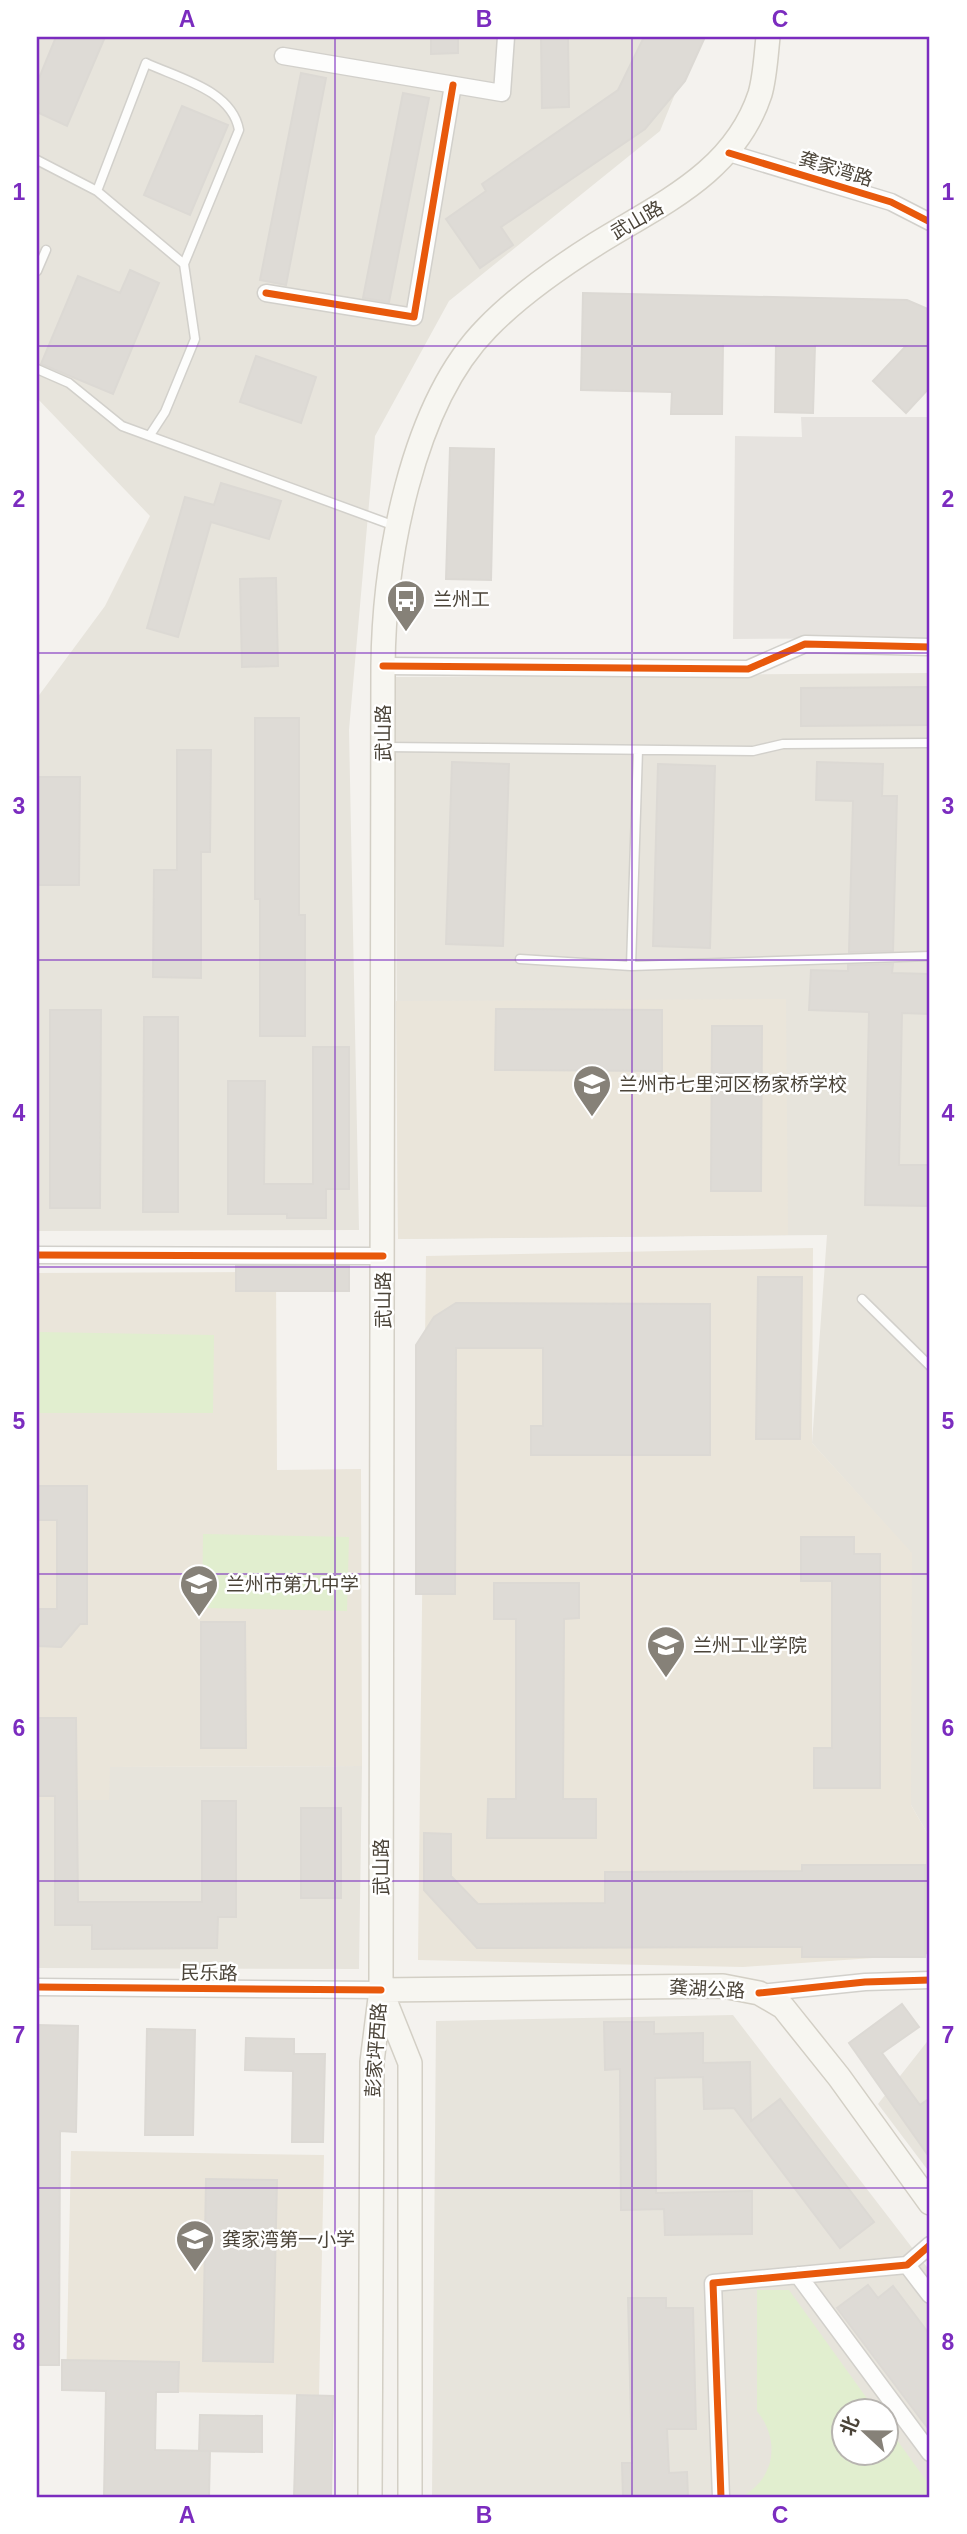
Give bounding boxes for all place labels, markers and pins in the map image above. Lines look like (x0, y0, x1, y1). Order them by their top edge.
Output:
bus stop icon: 兰州工 (385, 578, 427, 633)
place label: 兰州工 (433, 589, 490, 610)
school or university icon: 兰州市七里河区杨家桥学校 (571, 1063, 613, 1118)
place label: 兰州市七里河区杨家桥学校 (619, 1074, 847, 1095)
school or university icon: 兰州市第九中学 (178, 1563, 220, 1618)
place label: 兰州市第九中学 (226, 1574, 359, 1595)
school or university icon: 兰州工业学院 (645, 1624, 687, 1679)
place label: 兰州工业学院 (693, 1635, 807, 1656)
school or university icon: 龚家湾第一小学 (174, 2218, 216, 2273)
place label: 龚家湾第一小学 (222, 2229, 355, 2250)

